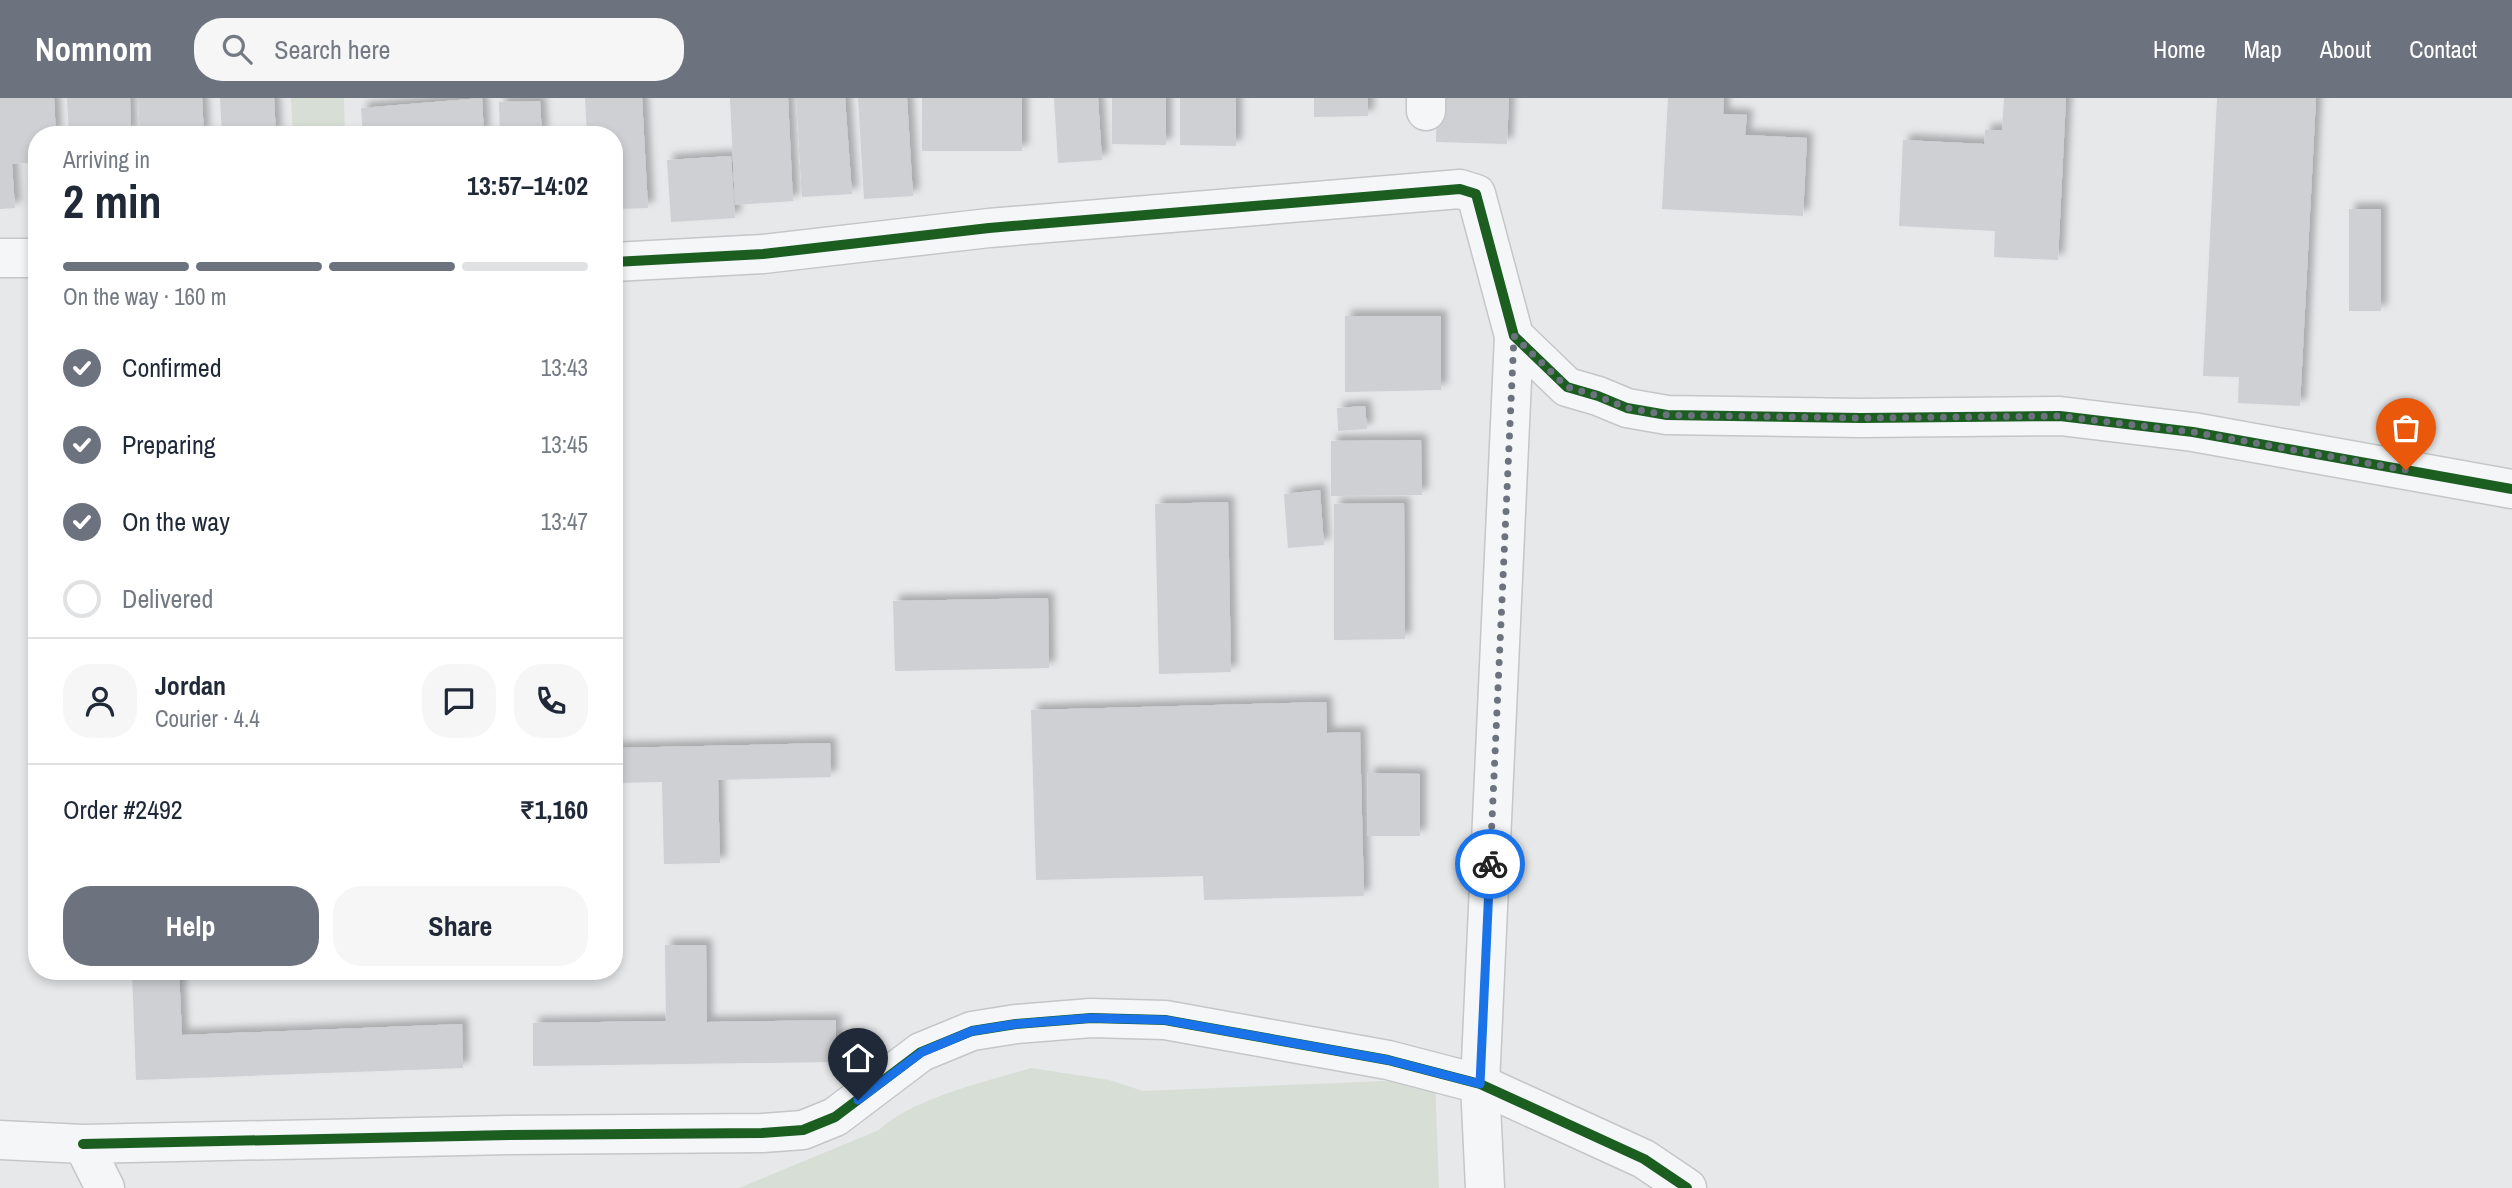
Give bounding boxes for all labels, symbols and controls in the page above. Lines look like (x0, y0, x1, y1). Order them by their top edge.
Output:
search box (194, 18, 684, 81)
text: Nomnom (35, 27, 152, 71)
icon: search (218, 30, 256, 68)
text: Search here (274, 32, 390, 67)
text: Home (2153, 33, 2205, 65)
text: Map (2243, 33, 2282, 65)
text: About (2320, 33, 2371, 65)
text: Contact (2409, 33, 2477, 65)
text: Arriving in (63, 144, 150, 175)
text: 13:57–14:02 (467, 168, 588, 203)
text: 2 min (63, 170, 162, 232)
text: On the way · 160 m (63, 281, 227, 312)
icon: check (63, 349, 101, 387)
text: Confirmed (122, 350, 222, 385)
text: 13:43 (541, 352, 588, 383)
pin (2376, 398, 2436, 470)
icon: bag (2387, 409, 2425, 447)
icon: check (63, 426, 101, 464)
text: Preparing (122, 427, 216, 462)
text: 13:45 (541, 429, 588, 460)
icon: check (63, 503, 101, 541)
text: On the way (122, 504, 230, 539)
text: 13:47 (541, 506, 588, 537)
text: Delivered (122, 581, 213, 616)
button: person (63, 664, 137, 738)
button: chat (422, 664, 496, 738)
button: phone (514, 664, 588, 738)
text: Jordan (155, 668, 226, 703)
text: Courier · 4.4 (155, 703, 260, 734)
text: Order #2492 (63, 792, 183, 827)
text: ₹1,160 (520, 792, 588, 827)
courier (1455, 829, 1525, 899)
icon: bike (1471, 845, 1509, 883)
button: Help (63, 886, 319, 966)
button: Share (333, 886, 588, 966)
pin (828, 1028, 888, 1100)
icon: home (839, 1039, 877, 1077)

